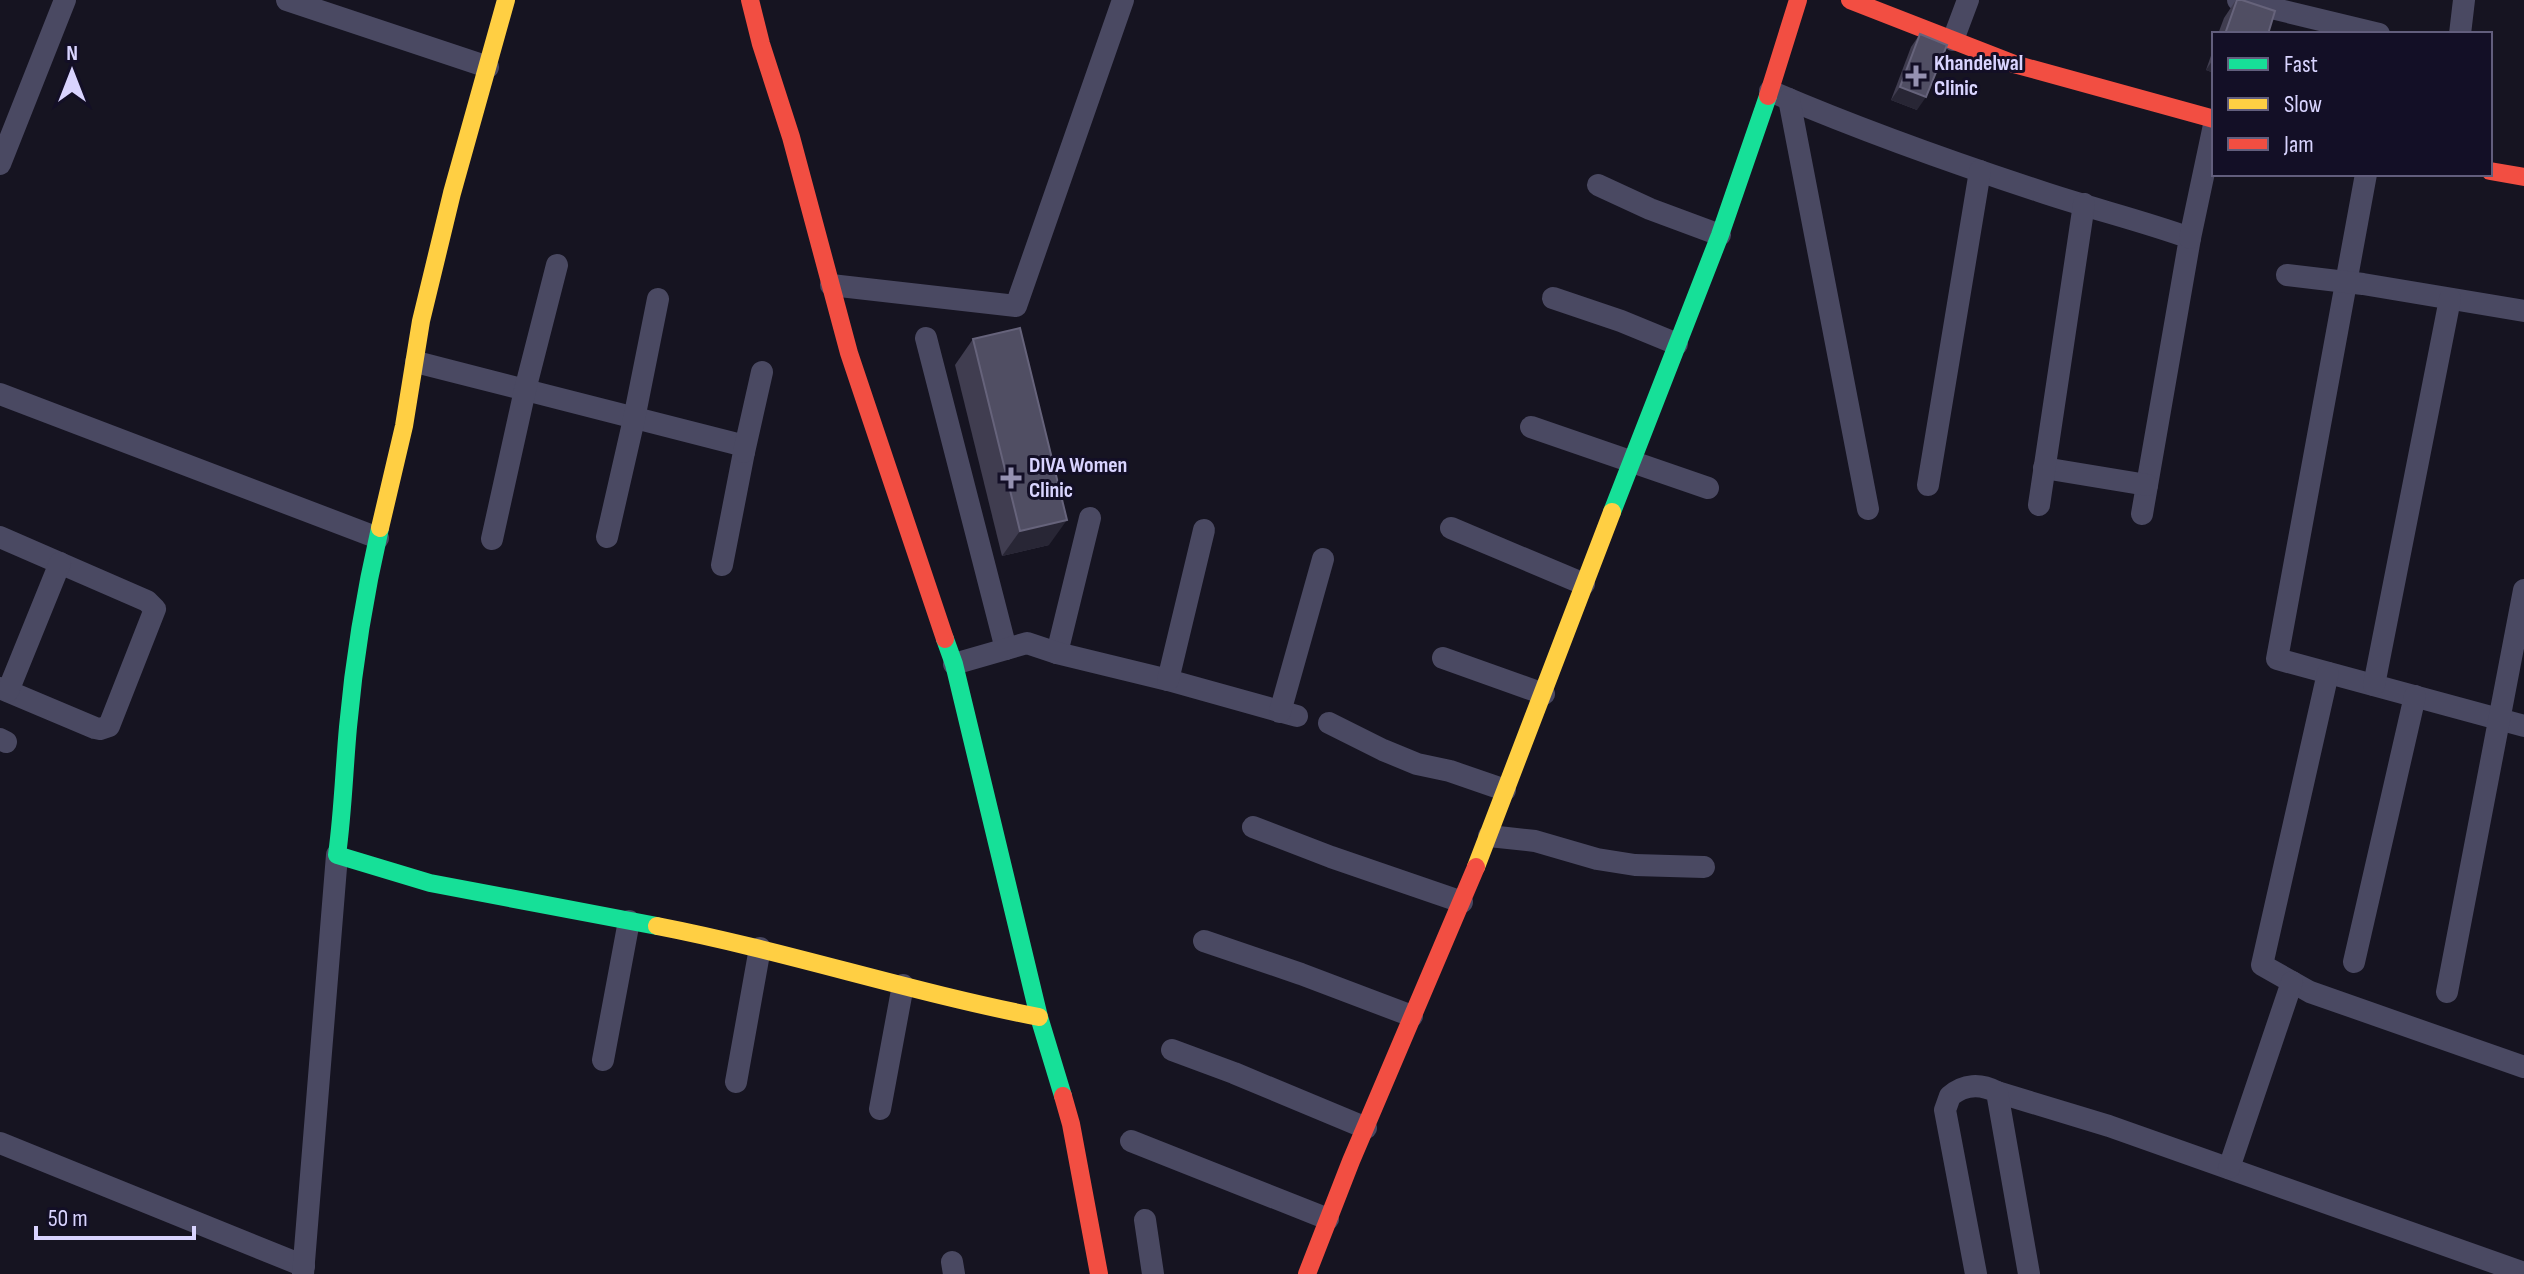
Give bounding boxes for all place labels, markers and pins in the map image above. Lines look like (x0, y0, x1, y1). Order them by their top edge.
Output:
place label: Khandelwal Clinic (1934, 50, 2023, 102)
marker: Khandelwal Clinic (1905, 65, 1927, 87)
place label: DIVA Women Clinic (1029, 452, 1127, 504)
marker: DIVA Women Clinic (1000, 467, 1022, 489)

